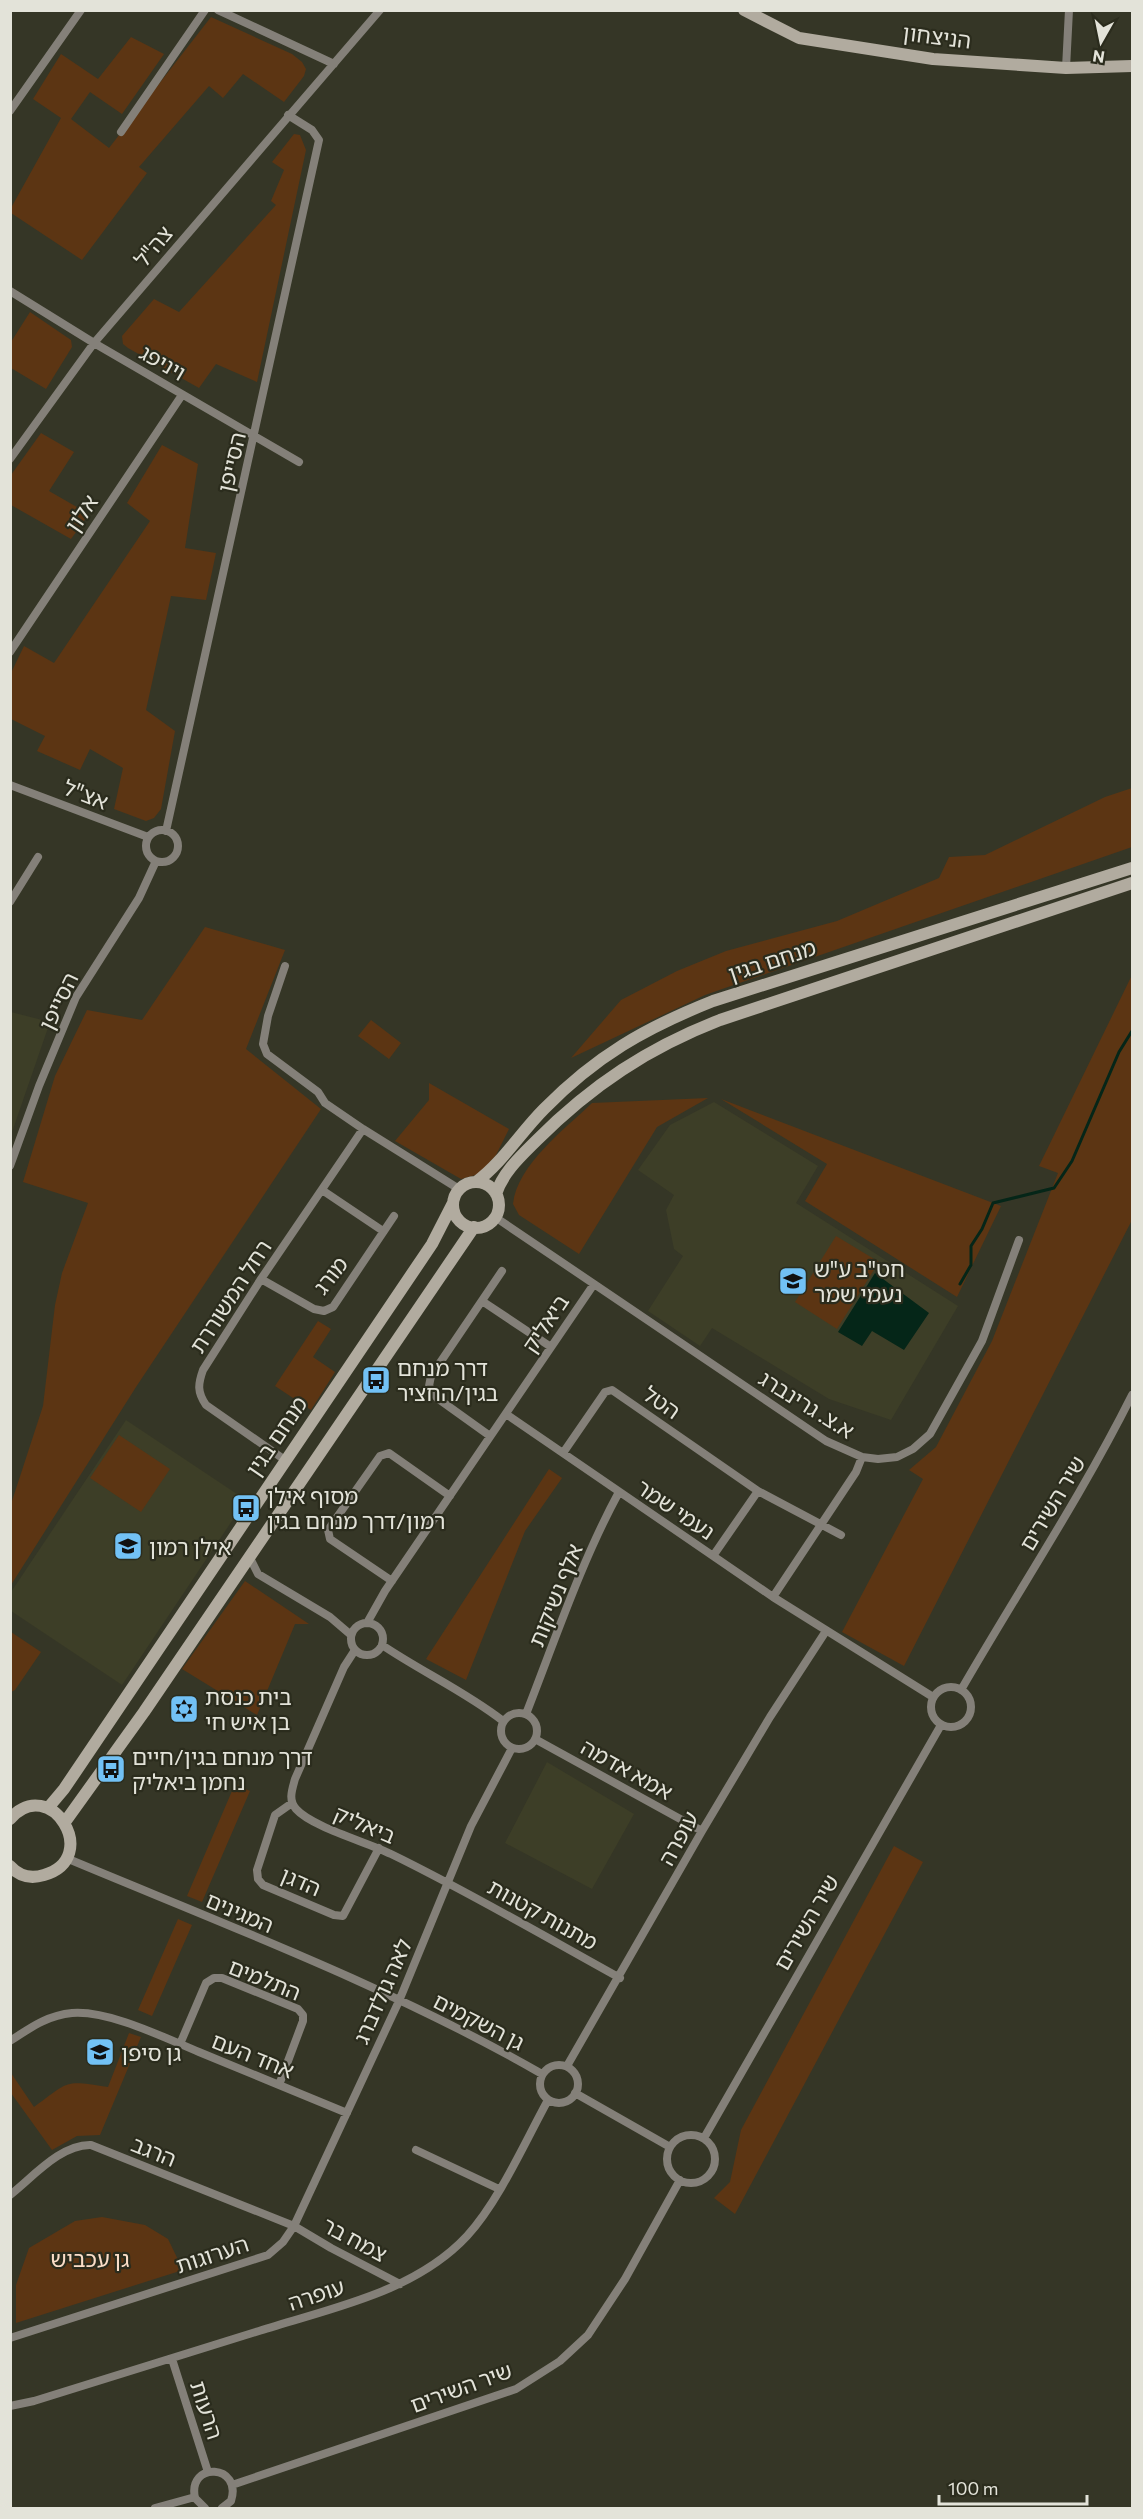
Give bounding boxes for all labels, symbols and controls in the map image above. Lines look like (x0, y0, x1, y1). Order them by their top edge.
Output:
north arrow (1071, 12, 1131, 72)
street label: הניצחון (901, 18, 973, 54)
text: N (1091, 47, 1106, 68)
street label: צה"ל (128, 220, 178, 272)
street label: ויניפג (135, 338, 191, 386)
street label: הסייפן (211, 429, 251, 495)
street label: אלון (59, 489, 103, 537)
street label: אצ"ל (60, 773, 112, 815)
street label: מנחם בגין (725, 933, 819, 987)
street label: הסייפן (33, 968, 83, 1034)
street label: רחל המשוררת (183, 1234, 277, 1358)
street label: מורג (307, 1251, 353, 1299)
place label: חט"ב ע"ש נעמי שמר (814, 1255, 905, 1307)
school or university icon: חט"ב ע"ש נעמי שמר (777, 1265, 809, 1297)
street label: ביאליק (516, 1289, 574, 1357)
place label: דרך מנחם בגין/החציר (397, 1354, 498, 1406)
bus stop icon: דרך מנחם בגין/החציר (360, 1364, 392, 1396)
street label: א.צ. גרינברג (754, 1364, 860, 1444)
street label: הטל (638, 1380, 686, 1424)
street label: מנחם בגין (240, 1391, 312, 1481)
street label: שיר השירים (1013, 1451, 1091, 1555)
street label: נעמי שמר (632, 1473, 720, 1545)
place label: מסוף אילן רמון/דרך מנחם בגין (267, 1482, 446, 1534)
bus stop icon: מסוף אילן רמון/דרך מנחם בגין (230, 1492, 262, 1524)
school or university icon: אילן רמון (112, 1530, 144, 1562)
place label: אילן רמון (149, 1533, 232, 1560)
street label: אלף נשיקות (522, 1539, 588, 1650)
place label: בית כנסת בן איש חי (205, 1683, 292, 1735)
synagogue icon: בית כנסת בן איש חי (168, 1693, 200, 1725)
street label: אמא אדמה (577, 1733, 678, 1805)
place label: דרך מנחם בגין/חיים נחמן ביאליק (132, 1743, 313, 1795)
bus stop icon: דרך מנחם בגין/חיים נחמן ביאליק (95, 1753, 127, 1785)
street label: ביאליק (330, 1799, 400, 1849)
street label: עופרה (652, 1806, 704, 1870)
street label: הדגן (277, 1861, 325, 1901)
street label: שיר השירים (768, 1869, 844, 1975)
street label: מתנות קטנות (483, 1873, 603, 1955)
street label: המגינים (202, 1886, 278, 1938)
street label: לאה גולדברג (347, 1934, 417, 2048)
street label: התלמים (225, 1952, 305, 2006)
street label: גן השקמים (429, 1987, 529, 2055)
street label: אחד העם (208, 2026, 298, 2084)
school or university icon: גן סיפן (84, 2036, 116, 2068)
place label: גן סיפן (121, 2039, 181, 2066)
street label: הרגב (128, 2130, 180, 2172)
street label: צמח בר (318, 2211, 392, 2267)
street label: הערוגות (172, 2230, 252, 2278)
park label: גן עכביש (50, 2245, 130, 2272)
street label: עופרה (284, 2272, 348, 2316)
street label: שיר השירים (407, 2356, 515, 2418)
street label: הרעות (185, 2377, 229, 2443)
scale bar (939, 2468, 1088, 2506)
text: 100 m (948, 2477, 998, 2499)

